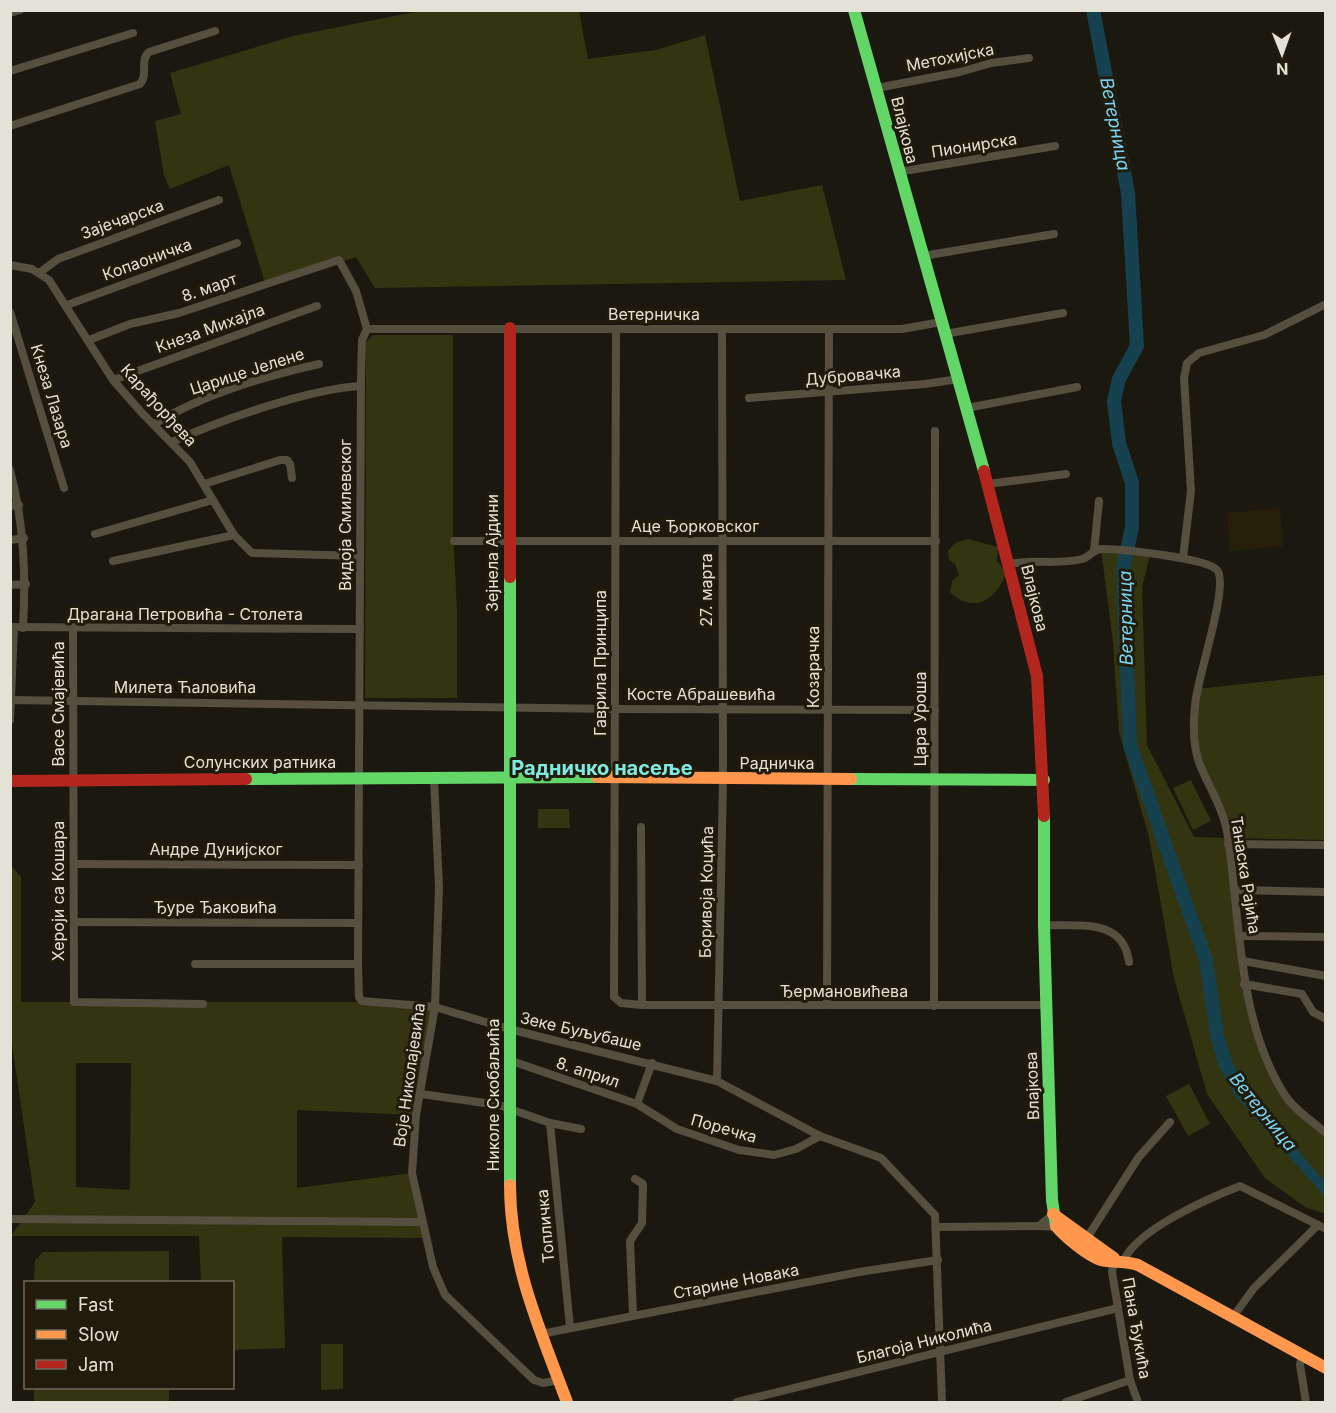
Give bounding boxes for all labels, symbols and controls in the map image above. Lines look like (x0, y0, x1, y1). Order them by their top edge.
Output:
north arrow (1252, 24, 1312, 84)
street label: Метохијска (904, 39, 996, 75)
text: N (1276, 59, 1289, 79)
water label: Ветерница (1096, 75, 1135, 172)
street label: Влајкова (887, 94, 923, 166)
street label: Пионирска (930, 128, 1018, 162)
street label: Зајечарска (78, 195, 166, 243)
street label: Копаоничка (100, 234, 194, 284)
street label: 8. март (179, 268, 240, 306)
street label: Кнеза Михајла (153, 299, 267, 357)
street label: Ветерничка (608, 304, 700, 324)
street label: Кнеза Лазара (27, 342, 77, 450)
street label: Царице Јелене (187, 343, 307, 399)
street label: Карађорђева (117, 360, 201, 450)
street label: Дубровачка (804, 361, 902, 389)
street label: Видоја Смилевског (335, 439, 355, 591)
street label: Зејнела Ајдини (482, 494, 502, 612)
street label: Аце Ђорковског (631, 516, 759, 536)
street label: 27. марта (696, 553, 716, 627)
street label: Влајкова (1017, 562, 1053, 634)
water label: Ветерница (1114, 570, 1137, 666)
street label: Гаврила Принципа (590, 590, 610, 736)
street label: Драгана Петровића - Столета (67, 604, 303, 624)
street label: Козарачка (803, 626, 823, 708)
street label: Васе Смајевића (48, 641, 68, 767)
street label: Цара Уроша (910, 672, 930, 766)
street label: Милета Ћаловића (114, 677, 256, 697)
street label: Косте Абрашевића (627, 684, 775, 704)
street label: Солунских ратника (184, 752, 336, 772)
street label: Радничка (739, 753, 815, 773)
district label: Радничко насеље (511, 756, 693, 780)
street label: Танаска Рајића (1227, 815, 1265, 935)
street label: Хероји са Кошара (48, 821, 68, 961)
street label: Боривоја Коцића (695, 826, 717, 958)
street label: Андре Дунијског (149, 839, 283, 859)
street label: Ђуре Ђаковића (153, 897, 277, 917)
street label: Ђермановићева (780, 981, 908, 1001)
street label: Воје Николајевића (389, 1002, 429, 1148)
street label: Зеке Буљубаше (518, 1007, 644, 1055)
street label: Николе Скобаљића (483, 1018, 503, 1172)
street label: Влајкова (1021, 1051, 1043, 1121)
street label: 8. април (554, 1052, 622, 1092)
water label: Ветерница (1225, 1068, 1301, 1155)
street label: Поречка (689, 1109, 759, 1147)
street label: Топличка (532, 1188, 558, 1264)
street label: Старине Новака (671, 1259, 801, 1303)
street label: Пана Ђукића (1118, 1276, 1156, 1380)
legend (24, 1281, 234, 1389)
text: Fast (78, 1294, 114, 1315)
street label: Благоја Николића (854, 1315, 994, 1367)
text: Slow (78, 1324, 119, 1345)
text: Jam (78, 1354, 114, 1375)

